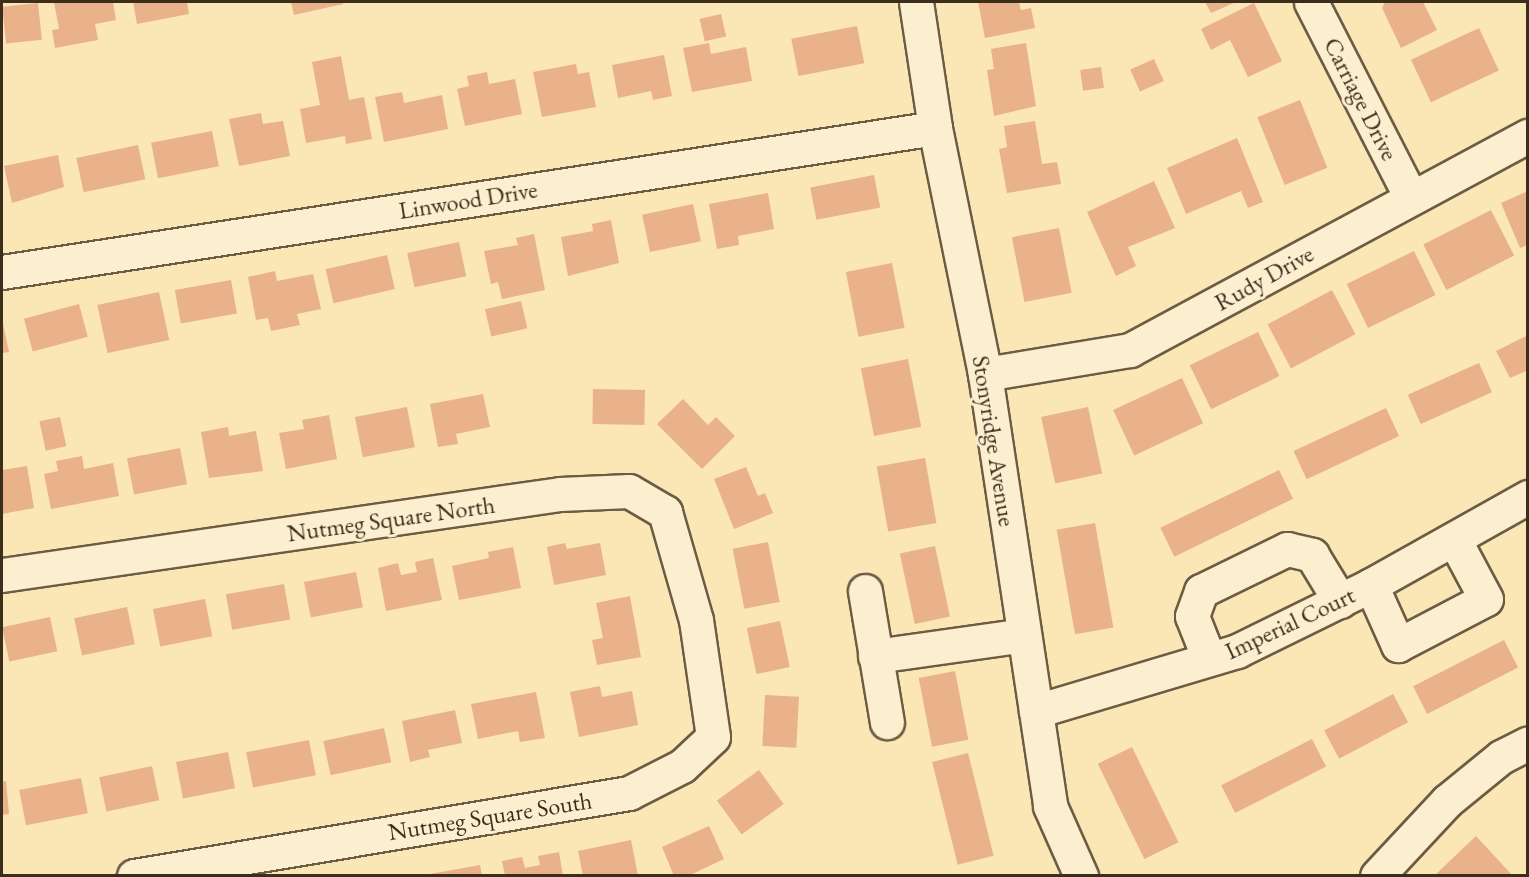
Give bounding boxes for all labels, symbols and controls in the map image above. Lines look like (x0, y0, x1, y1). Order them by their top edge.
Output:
street label: Carriage Drive (1318, 33, 1404, 165)
street label: Linwood Drive (397, 175, 539, 225)
street label: Rudy Drive (1210, 239, 1318, 317)
street label: Stonyridge Avenue (966, 354, 1022, 528)
street label: Nutmeg Square North (285, 490, 497, 548)
street label: Imperial Court (1221, 580, 1359, 666)
street label: Nutmeg Square South (386, 786, 594, 846)

